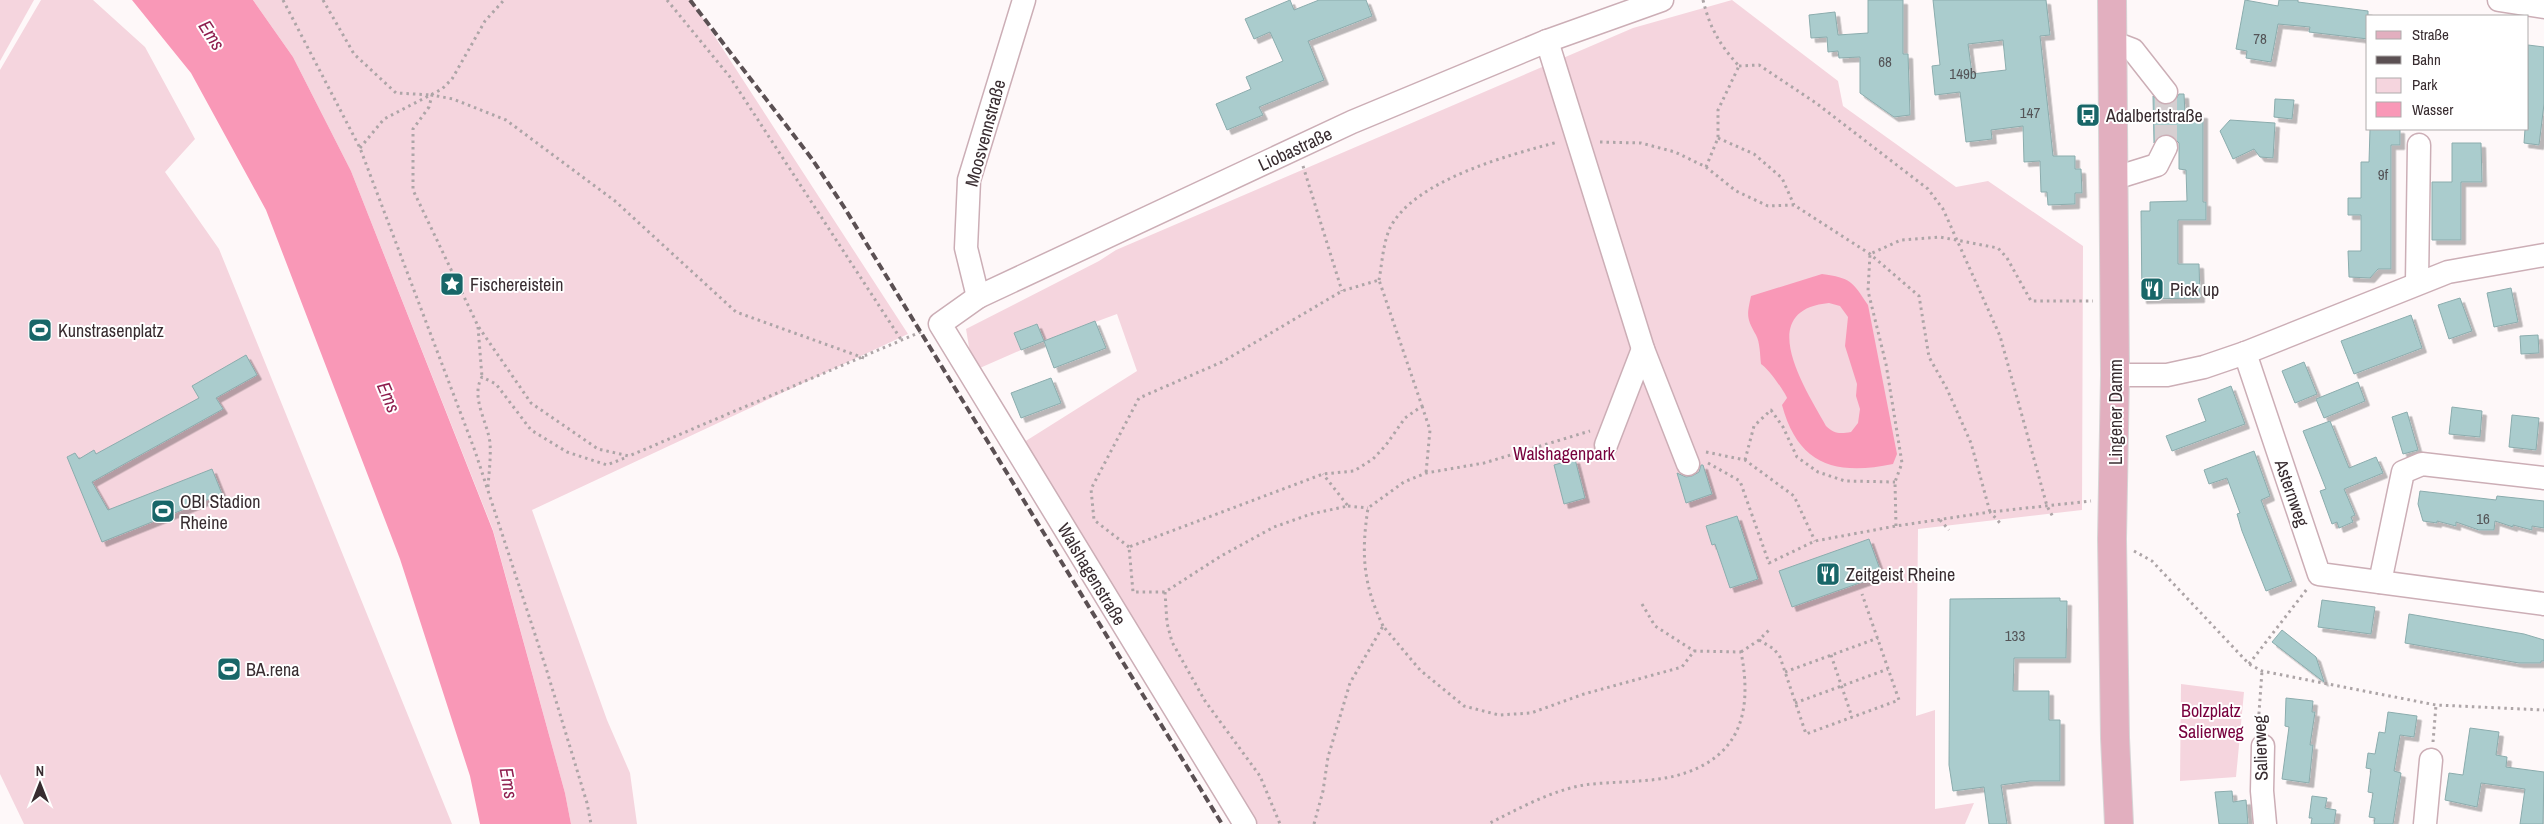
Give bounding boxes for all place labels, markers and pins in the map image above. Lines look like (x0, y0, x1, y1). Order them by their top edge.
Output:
bus stop icon: Adalbertstraße (2075, 102, 2101, 128)
place label: Adalbertstraße (2105, 103, 2203, 128)
place icon: Fischereistein (439, 271, 465, 297)
place label: Fischereistein (470, 272, 564, 297)
restaurant icon: Pick up (2139, 276, 2165, 302)
place label: Pick up (2170, 277, 2219, 302)
sports icon: Kunstrasenplatz (27, 317, 53, 343)
place label: Kunstrasenplatz (58, 318, 164, 343)
place label: OBI Stadion Rheine (180, 489, 260, 535)
sports icon: OBI Stadion Rheine (150, 498, 176, 524)
restaurant icon: Zeitgeist Rheine (1815, 561, 1841, 587)
place label: Zeitgeist Rheine (1846, 562, 1955, 587)
sports icon: BA.rena (216, 656, 242, 682)
place label: BA.rena (246, 657, 299, 682)

